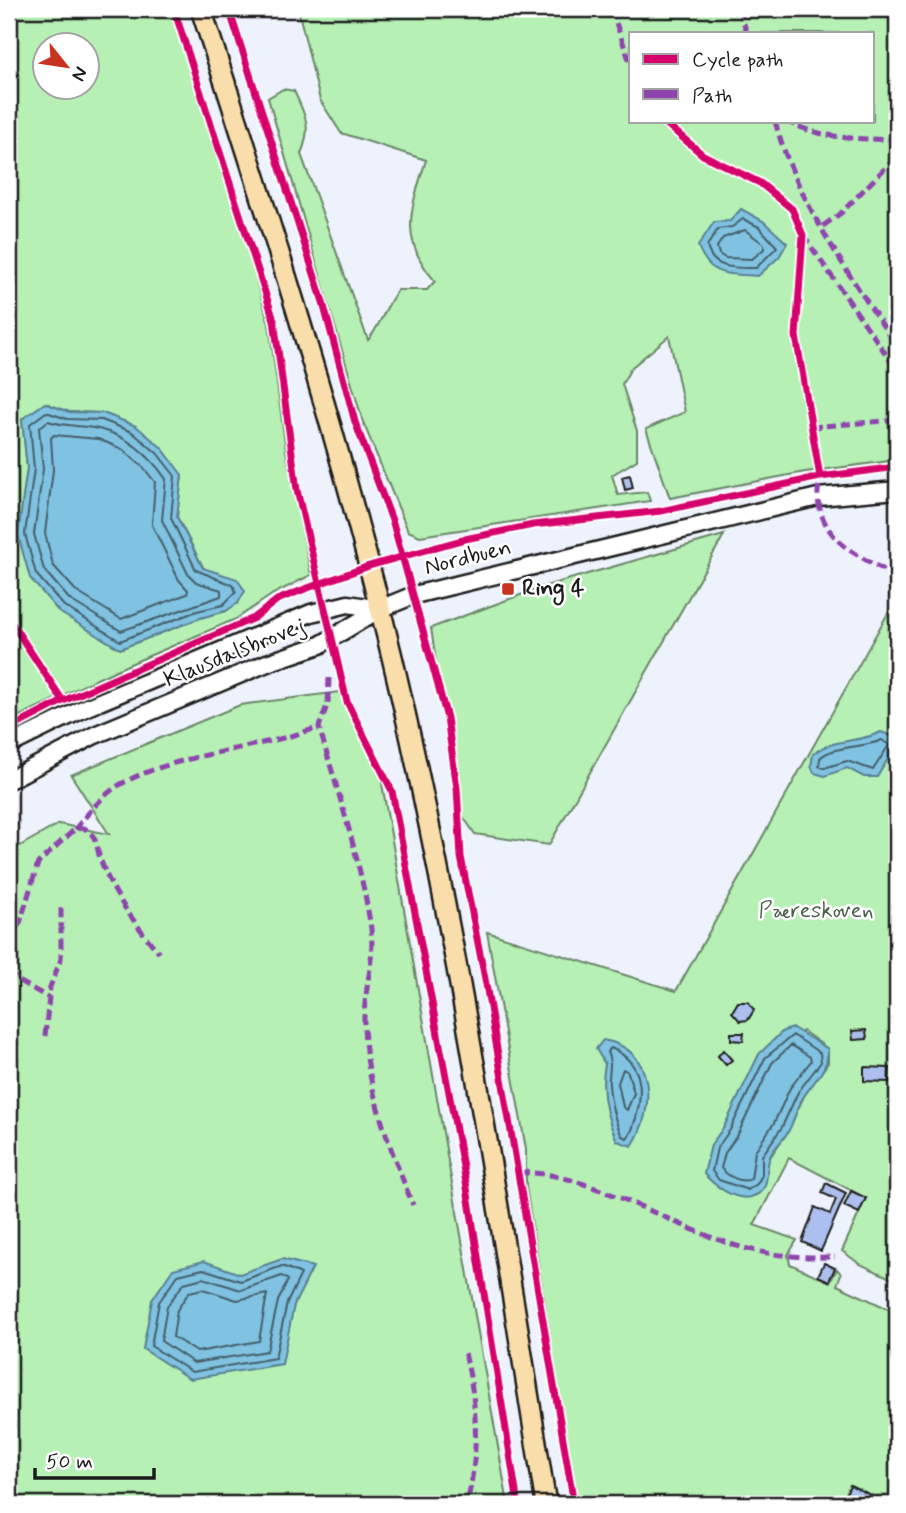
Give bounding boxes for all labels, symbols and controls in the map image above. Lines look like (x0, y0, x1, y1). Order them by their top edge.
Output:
north arrow (32, 32, 102, 102)
legend (629, 32, 874, 122)
text: Cycle path (692, 46, 783, 74)
text: N (65, 62, 93, 85)
text: Path (692, 82, 732, 110)
street label: Nordbuen (421, 533, 515, 583)
place label: Ring 4 (522, 574, 585, 606)
marker: Ring 4 (500, 581, 516, 597)
street label: Klausdalsbrovej (160, 611, 310, 695)
park label: Pæreskoven (759, 896, 874, 926)
scale bar (35, 1436, 154, 1480)
text: 50 m (46, 1448, 93, 1476)

